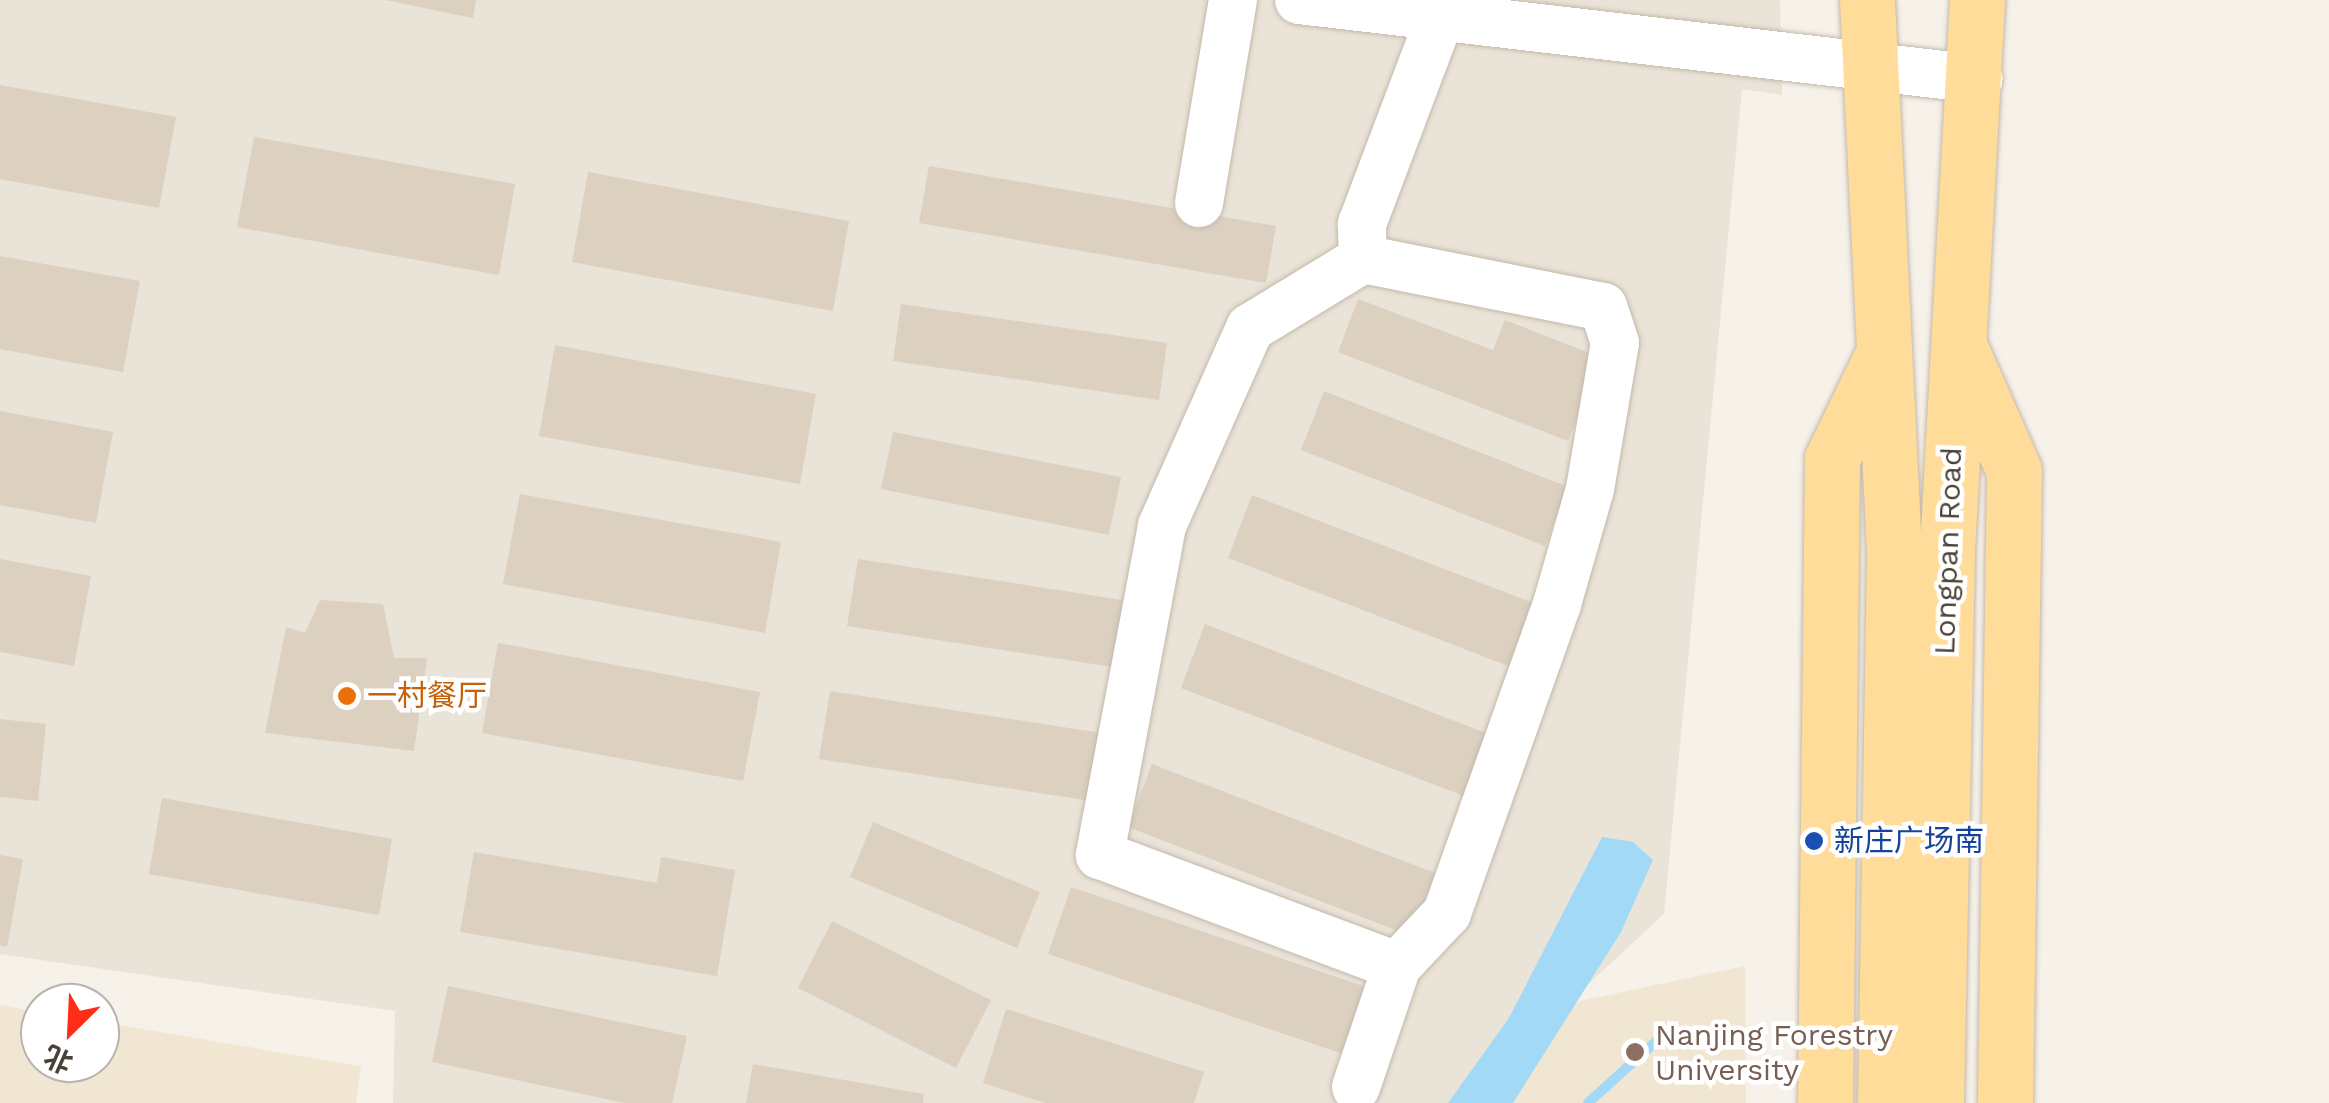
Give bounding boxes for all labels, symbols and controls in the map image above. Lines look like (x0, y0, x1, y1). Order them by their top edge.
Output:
street label: Longpan Road (1926, 447, 1970, 655)
place label: 一村餐厅 (367, 678, 487, 714)
marker: 一村餐厅 (336, 685, 358, 707)
place label: 新庄广场南 (1834, 823, 1984, 859)
marker: 新庄广场南 (1803, 830, 1825, 852)
north arrow (20, 983, 120, 1083)
place label: Nanjing Forestry University (1655, 1017, 1893, 1088)
text: 北 (39, 1038, 78, 1080)
marker: Nanjing Forestry University (1624, 1041, 1646, 1063)

